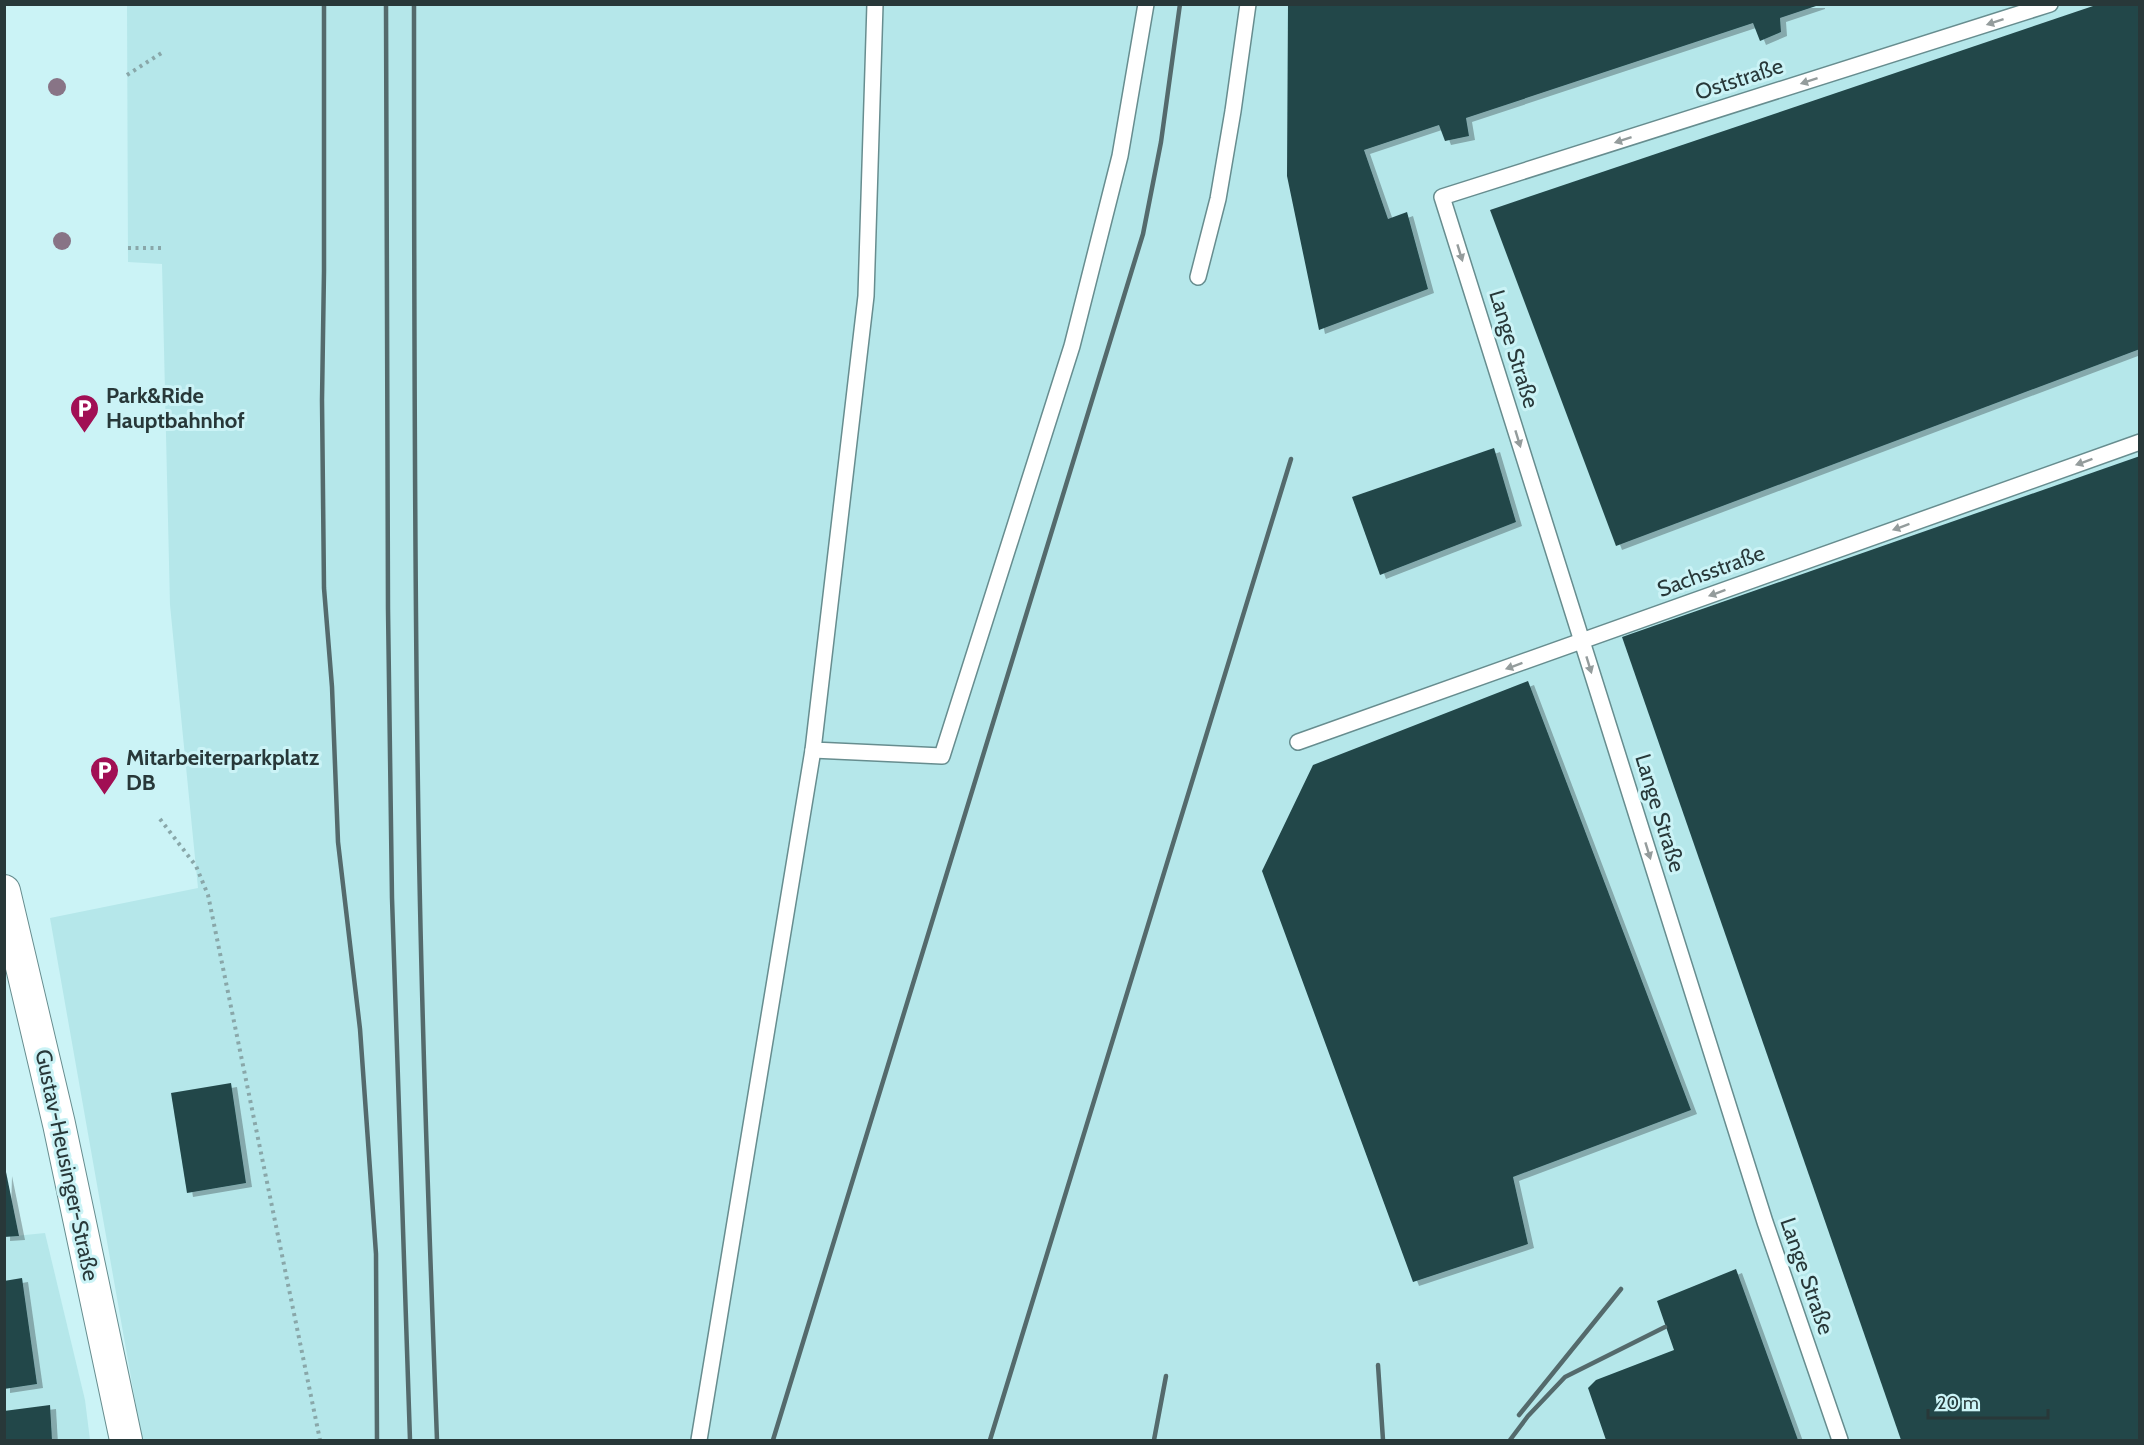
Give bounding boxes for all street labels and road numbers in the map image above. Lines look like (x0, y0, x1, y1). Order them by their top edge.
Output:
street label: Oststraße (1692, 52, 1786, 106)
street label: Lange Straße (1483, 287, 1545, 411)
street label: Sachsstraße (1654, 539, 1768, 603)
street label: Lange Straße (1629, 751, 1691, 875)
street label: Gustav-Heusinger-Straße (29, 1047, 105, 1283)
street label: Lange Straße (1774, 1214, 1840, 1338)

